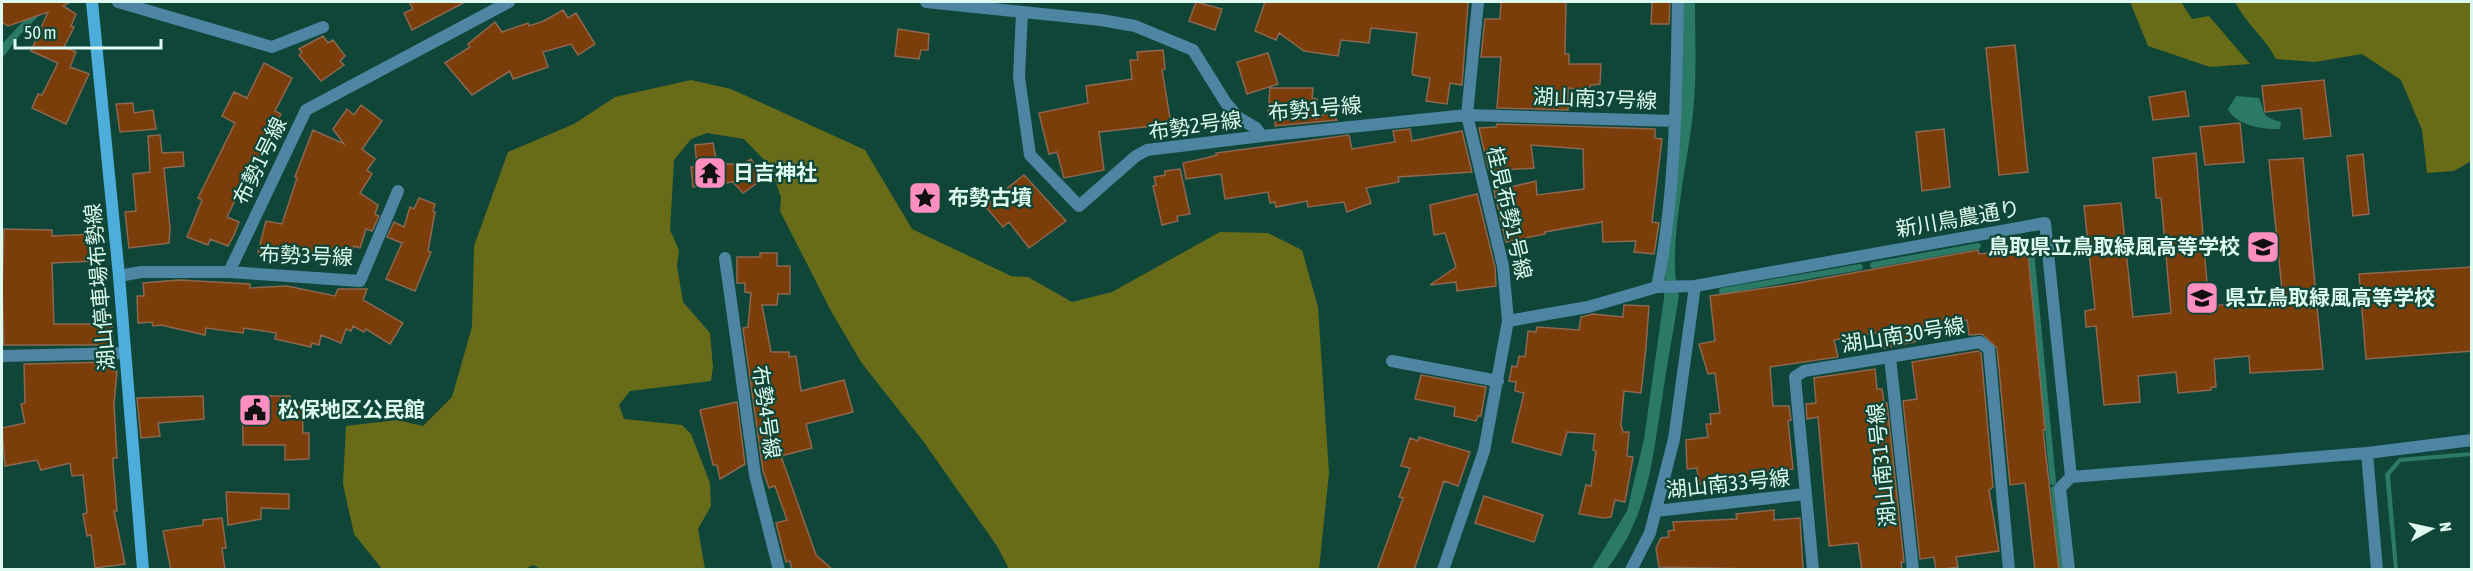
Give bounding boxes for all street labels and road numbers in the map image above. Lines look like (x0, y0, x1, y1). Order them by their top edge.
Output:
street label: 湖山南37号線 (1532, 84, 1658, 112)
street label: 布勢1号線 (1267, 92, 1363, 124)
street label: 布勢2号線 (1147, 107, 1243, 143)
street label: 布勢1号線 (228, 113, 290, 208)
street label: 桂見布勢1号線 (1483, 144, 1537, 282)
street label: 新川鳥農通り (1894, 195, 2022, 241)
street label: 湖山停車場布勢線 (80, 202, 118, 372)
street label: 布勢3号線 (259, 241, 353, 269)
street label: 湖山南30号線 (1839, 312, 1966, 356)
street label: 布勢4号線 (749, 364, 785, 460)
street label: 湖山南31号線 (1863, 402, 1899, 528)
street label: 湖山南33号線 (1665, 465, 1791, 501)

